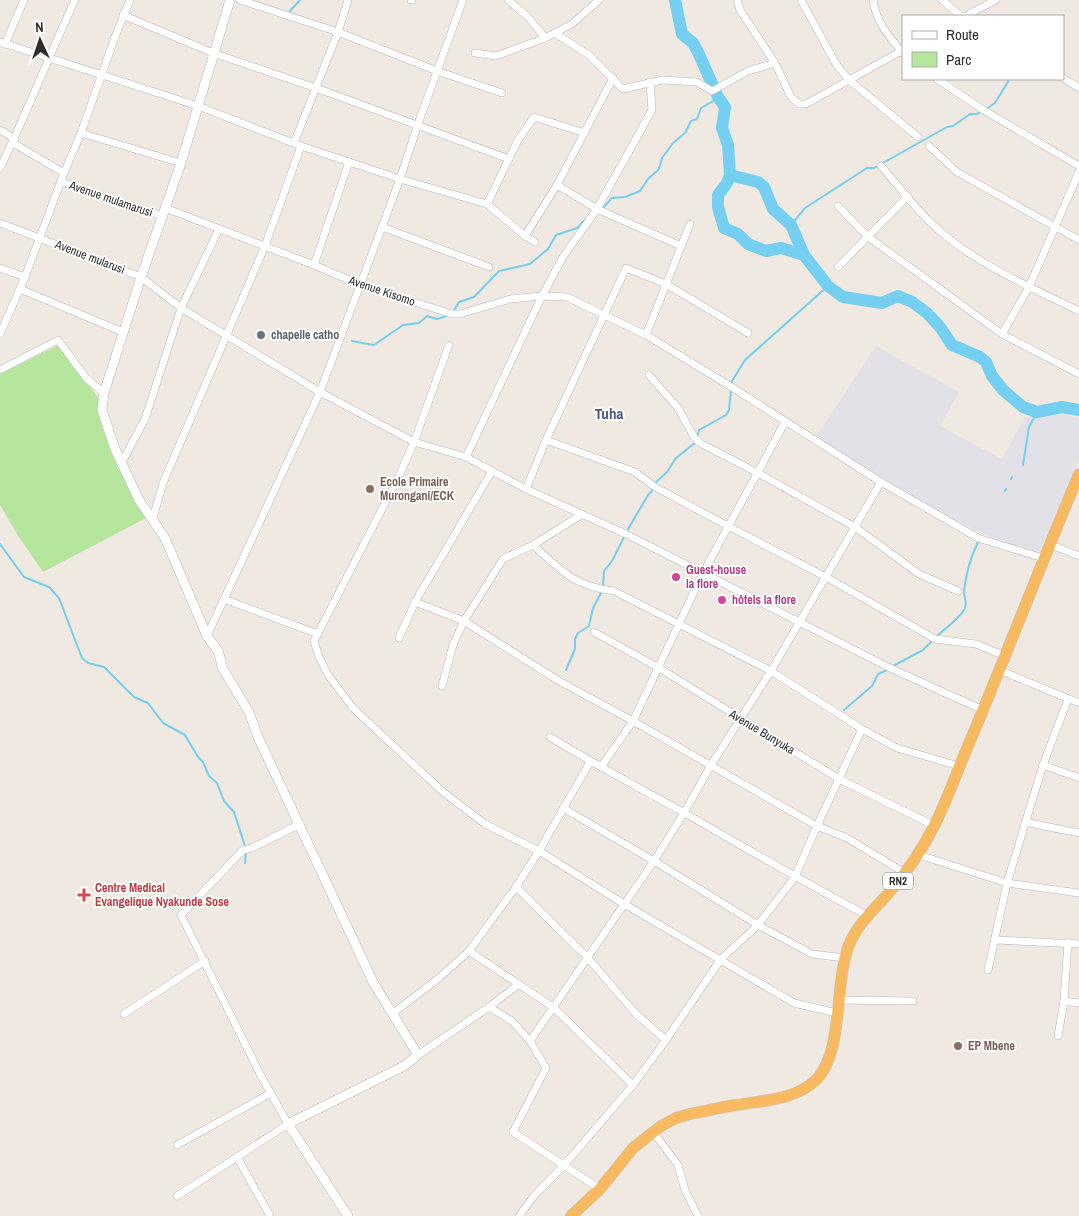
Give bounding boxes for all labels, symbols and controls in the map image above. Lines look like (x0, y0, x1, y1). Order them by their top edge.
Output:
north arrow (15, 15, 65, 65)
legend (902, 15, 1064, 80)
text: N (35, 18, 44, 36)
text: Route (946, 24, 979, 45)
text: Parc (946, 49, 971, 70)
street label: Avenue mulamarusi (66, 177, 155, 221)
street label: Avenue mularusi (52, 236, 127, 278)
street label: Avenue Kisomo (346, 272, 417, 310)
place label: chapelle catho (271, 327, 339, 343)
marker: chapelle catho (255, 329, 267, 341)
district label: Tuha (595, 403, 623, 424)
place label: Ecole Primaire Murongani/ECK (380, 474, 455, 504)
marker: Ecole Primaire Murongani/ECK (364, 483, 376, 495)
place label: Guest-house la flore (686, 562, 747, 592)
marker: Guest-house la flore (670, 571, 682, 583)
place label: hôtels la flore (732, 592, 797, 608)
marker: hôtels la flore (716, 594, 728, 606)
street label: Avenue Bunyuka (725, 706, 798, 758)
road number: RN2 (883, 872, 913, 889)
place label: Centre Medical Evangelique Nyakunde Sose (95, 880, 230, 910)
marker: Centre Medical Evangelique Nyakunde Sose (77, 888, 91, 902)
place label: EP Mbene (968, 1038, 1015, 1054)
marker: EP Mbene (952, 1040, 964, 1052)

